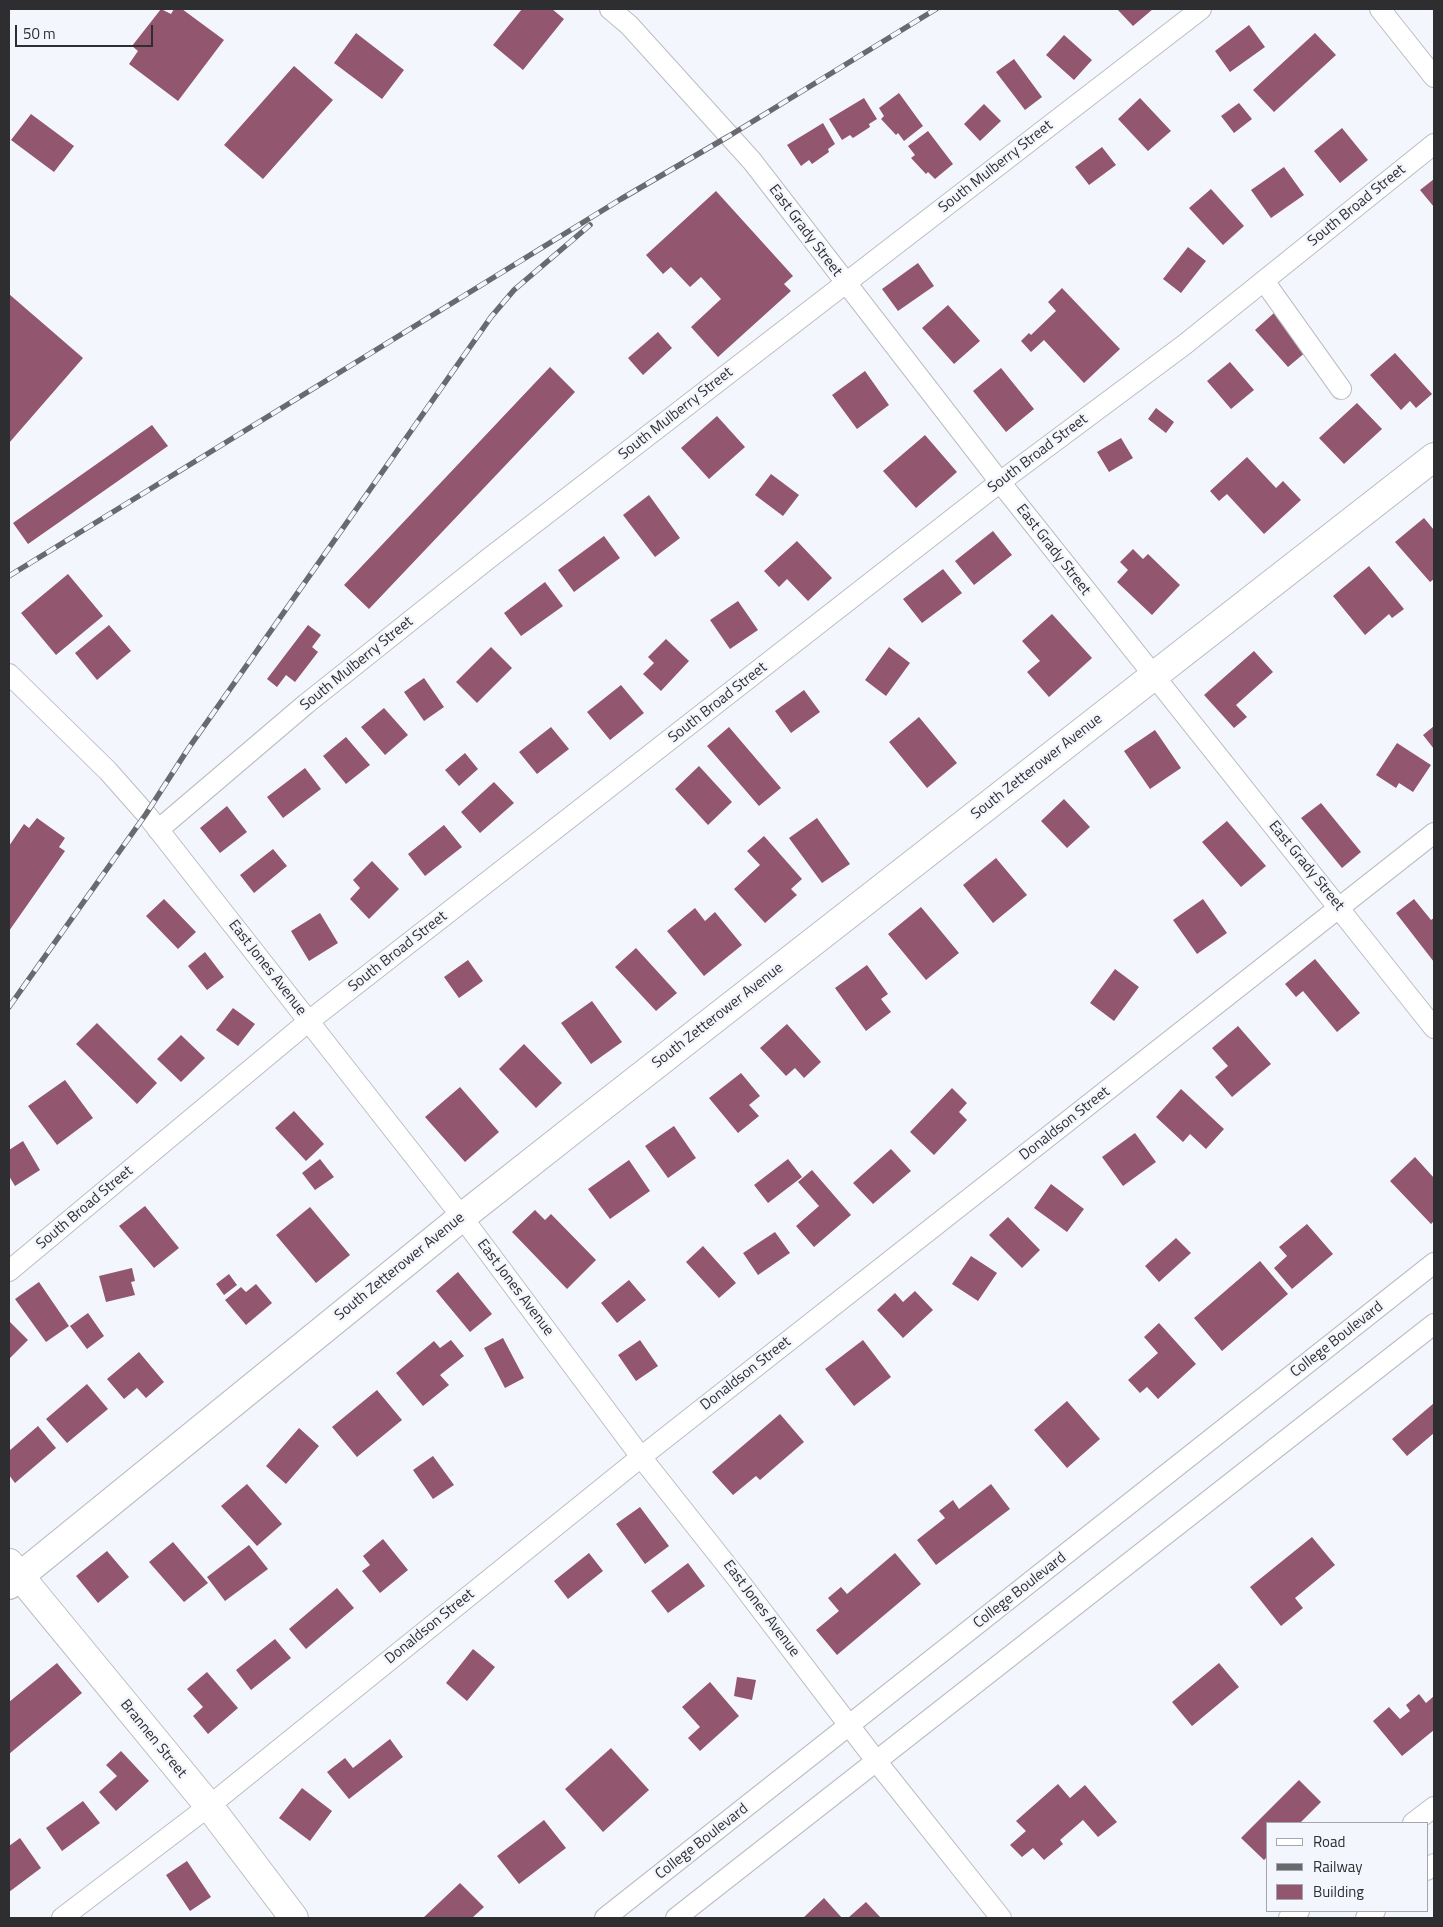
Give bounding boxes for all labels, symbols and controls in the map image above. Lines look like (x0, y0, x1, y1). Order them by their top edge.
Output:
scale bar (18, 15, 155, 47)
text: 50 m (23, 22, 56, 45)
street label: South Mulberry Street (935, 117, 1057, 217)
street label: South Broad Street (1305, 161, 1409, 251)
street label: East Grady Street (765, 181, 845, 281)
street label: South Mulberry Street (615, 364, 737, 464)
street label: South Broad Street (985, 411, 1091, 497)
street label: East Grady Street (1012, 501, 1094, 599)
street label: South Mulberry Street (297, 613, 417, 715)
street label: South Broad Street (665, 659, 771, 747)
street label: South Zetterower Avenue (968, 710, 1106, 824)
street label: East Grady Street (1264, 817, 1348, 915)
street label: South Broad Street (345, 908, 451, 996)
street label: East Jones Avenue (224, 917, 310, 1019)
street label: South Zetterower Avenue (649, 959, 787, 1073)
street label: Donaldson Street (1016, 1083, 1114, 1165)
street label: South Broad Street (33, 1162, 137, 1254)
street label: South Zetterower Avenue (332, 1209, 468, 1325)
street label: East Jones Avenue (473, 1236, 557, 1340)
street label: College Boulevard (1287, 1298, 1387, 1382)
street label: Donaldson Street (697, 1333, 795, 1415)
street label: College Boulevard (970, 1549, 1070, 1633)
street label: East Jones Avenue (719, 1557, 803, 1661)
street label: Donaldson Street (382, 1586, 478, 1668)
street label: Brannen Street (116, 1696, 190, 1782)
street label: College Boulevard (652, 1800, 752, 1884)
legend (1266, 1822, 1428, 1912)
text: Road (1313, 1830, 1345, 1853)
text: Railway (1313, 1855, 1363, 1878)
text: Building (1313, 1880, 1364, 1903)

